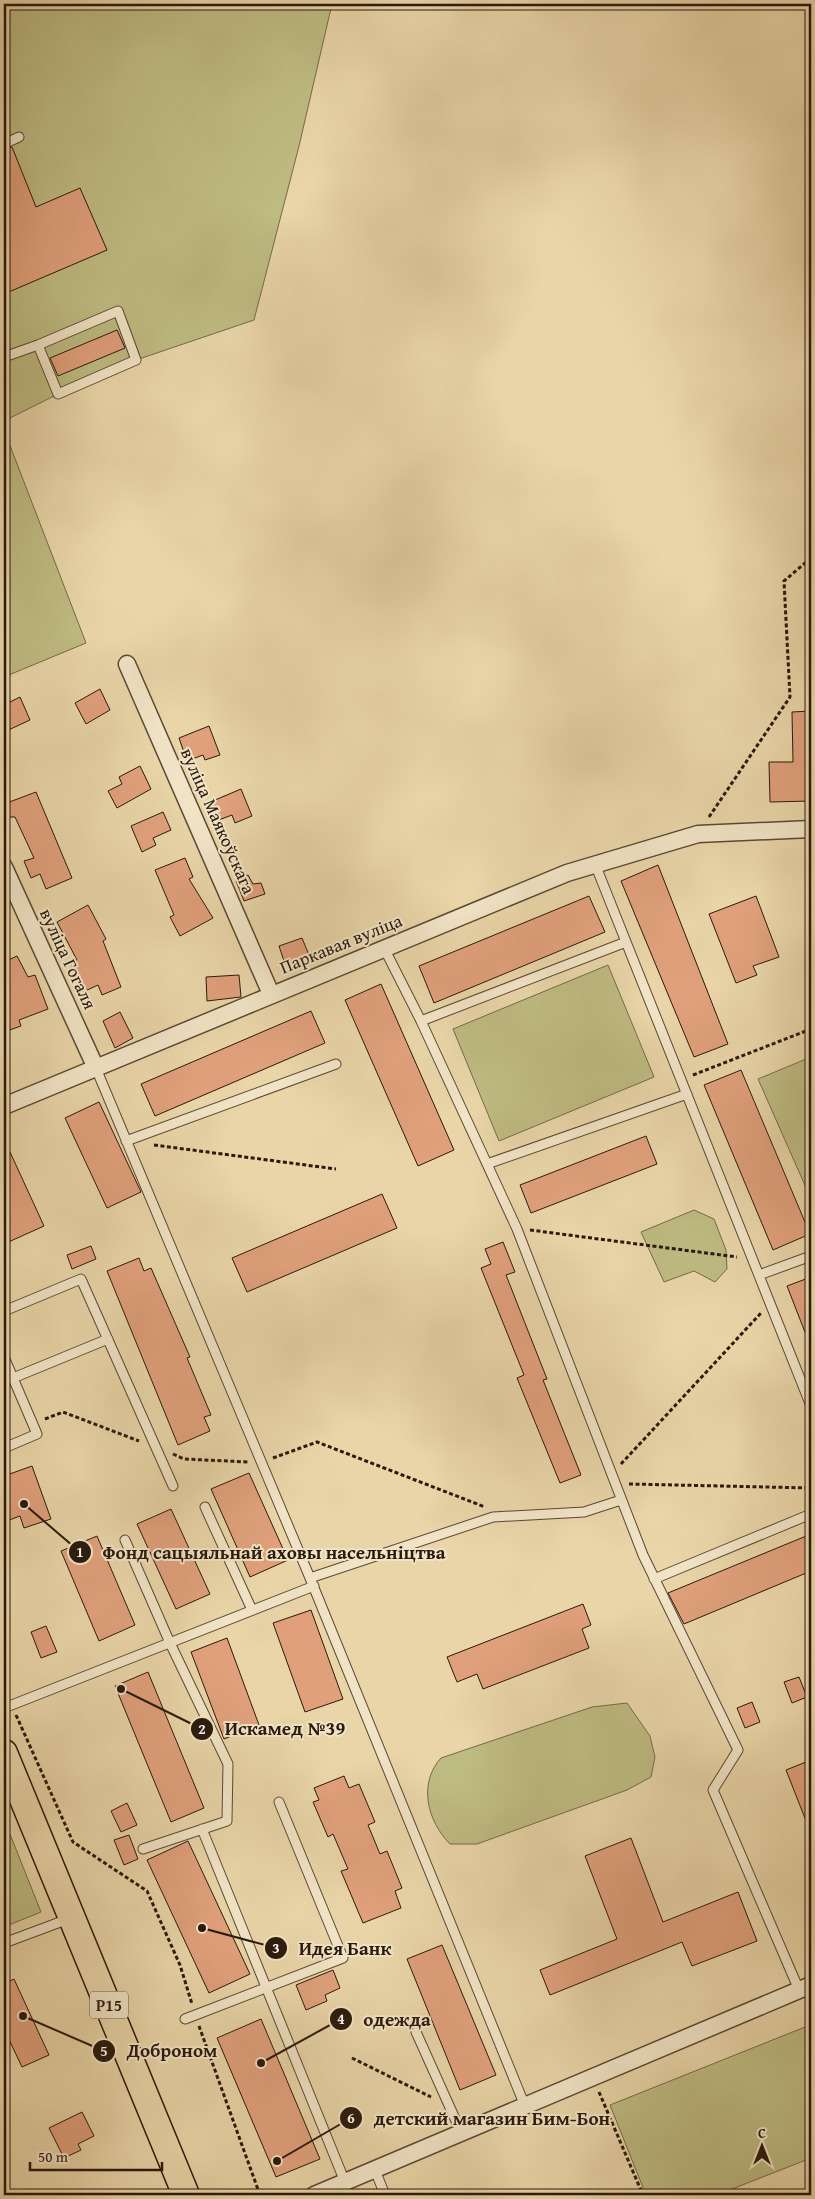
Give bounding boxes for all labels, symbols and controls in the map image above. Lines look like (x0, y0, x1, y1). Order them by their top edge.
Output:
street label: вуліца Маякоўскага (174, 743, 263, 899)
street label: вуліца Гогаля (33, 904, 104, 1014)
street label: Паркавая вуліца (275, 907, 407, 980)
callout: Фонд сацыяльнай аховы насельніцтва (68, 1535, 456, 1569)
text: Фонд сацыяльнай аховы насельніцтва (103, 1538, 446, 1566)
text: 1 (76, 1541, 84, 1562)
callout: Искамед №39 (190, 1712, 355, 1746)
text: Искамед №39 (225, 1714, 345, 1742)
text: 2 (198, 1718, 206, 1739)
callout: Идея Банк (263, 1931, 401, 1965)
text: Идея Банк (299, 1934, 391, 1962)
text: 3 (272, 1937, 280, 1958)
road number: Р15 (90, 1992, 128, 2018)
callout: одежда (328, 2002, 441, 2036)
text: одежда (363, 2005, 431, 2033)
text: 4 (337, 2008, 345, 2029)
callout: Доброном (92, 2034, 228, 2068)
text: Доброном (126, 2036, 217, 2064)
text: 5 (100, 2040, 108, 2061)
callout: детский магазин Бим-Бон (339, 2101, 620, 2135)
text: детский магазин Бим-Бон (374, 2104, 611, 2132)
text: 6 (347, 2107, 355, 2128)
north arrow (738, 2122, 788, 2172)
text: С (758, 2123, 766, 2143)
scale bar (30, 2139, 162, 2171)
text: 50 m (38, 2146, 69, 2167)

